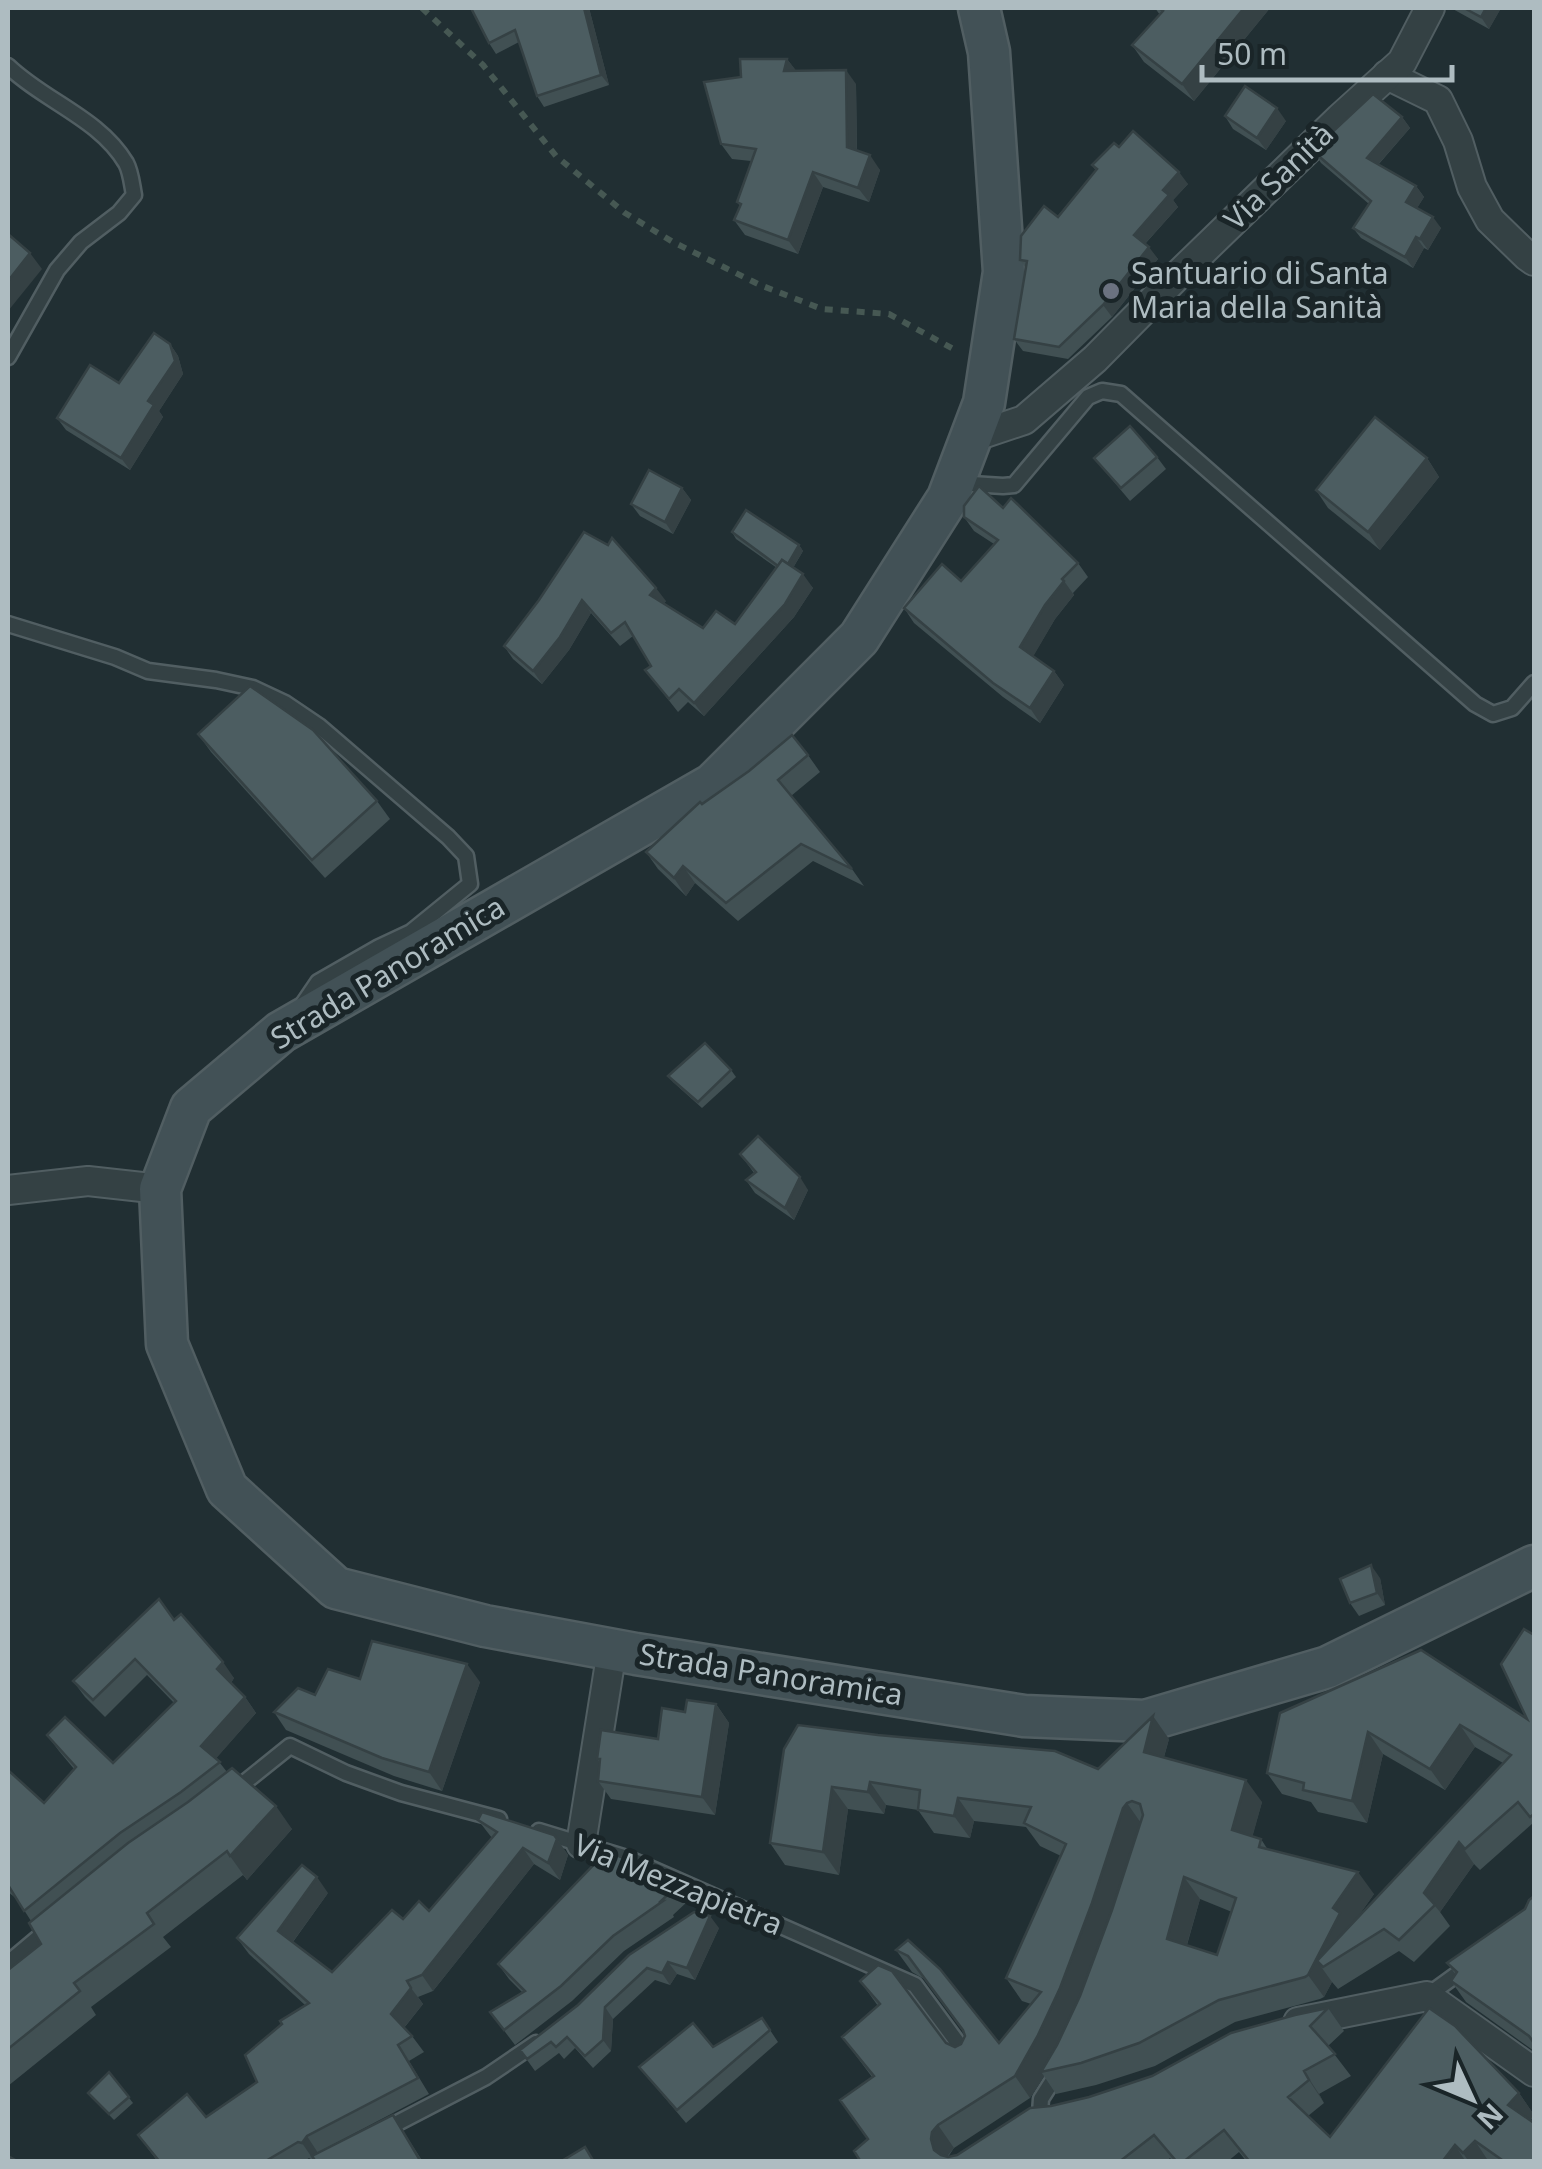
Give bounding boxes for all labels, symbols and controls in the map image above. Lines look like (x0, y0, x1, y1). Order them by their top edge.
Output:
scale bar (1202, 20, 1452, 82)
text: 50 m (1217, 33, 1287, 74)
street label: Via Sanità (1214, 113, 1342, 238)
place label: Santuario di Santa Maria della Sanità (1131, 252, 1389, 327)
marker: Santuario di Santa Maria della Sanità (1100, 280, 1122, 302)
street label: Strada Panoramica (263, 886, 512, 1058)
street label: Strada Panoramica (637, 1632, 906, 1715)
street label: Via Mezzapietra (568, 1823, 789, 1944)
north arrow (1422, 2049, 1522, 2149)
text: N (1469, 2096, 1512, 2138)

